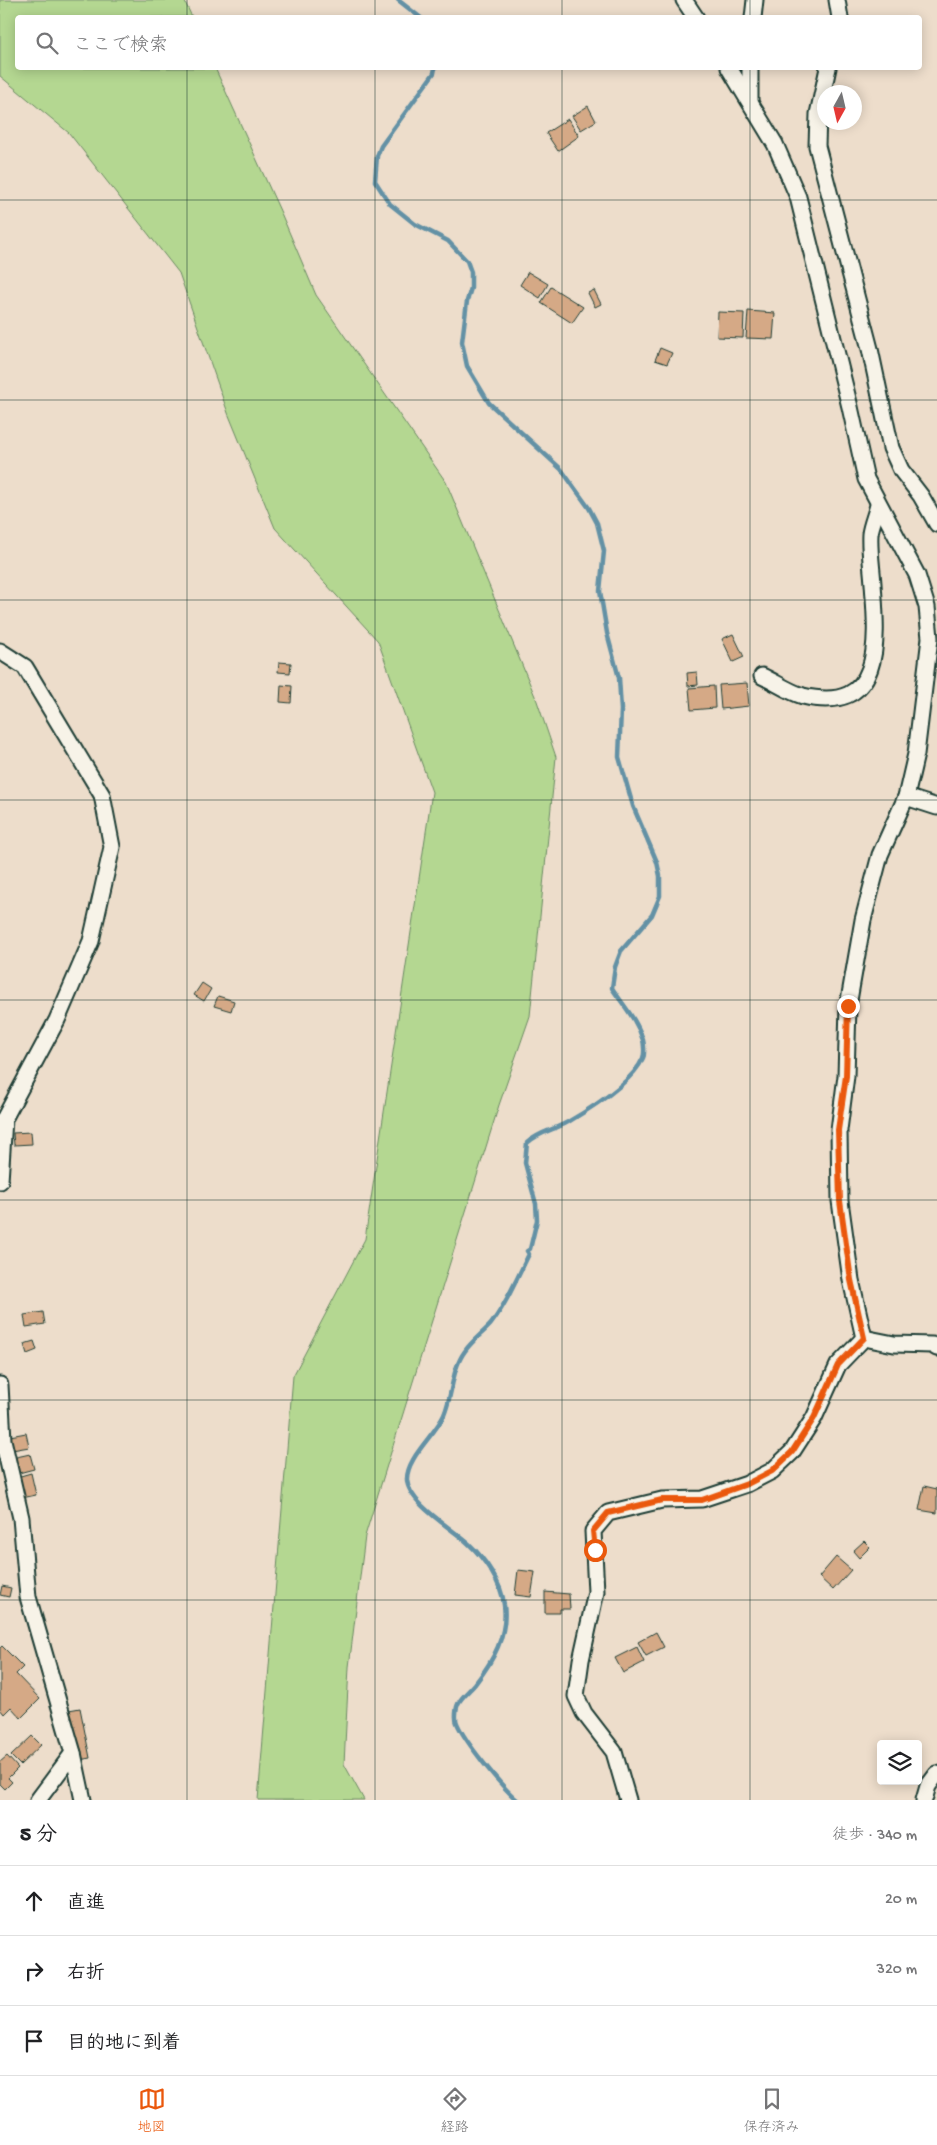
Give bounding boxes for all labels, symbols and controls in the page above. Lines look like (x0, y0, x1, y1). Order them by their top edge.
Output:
search box (15, 15, 922, 70)
icon: search (33, 29, 61, 57)
text: ここで検索 (73, 35, 168, 58)
north arrow (817, 85, 862, 130)
route end (837, 995, 860, 1018)
route start (584, 1539, 607, 1562)
map controls (877, 1740, 922, 1785)
button: layers (877, 1740, 922, 1785)
text: 5 分 (20, 1824, 57, 1849)
text: 徒歩 · 340 m (832, 1827, 917, 1846)
icon: ahead (20, 1887, 48, 1915)
text: 20 m (885, 1891, 917, 1910)
text: 直進 (67, 1893, 105, 1916)
icon: right (20, 1957, 48, 1985)
text: 320 m (877, 1961, 917, 1980)
text: 右折 (67, 1963, 105, 1986)
icon: arrive (20, 2027, 48, 2055)
text: 目的地に到着 (67, 2033, 181, 2056)
tab: 地図 (138, 2085, 166, 2137)
tab: 経路 (441, 2085, 469, 2137)
tab: 保存済み (744, 2085, 800, 2137)

